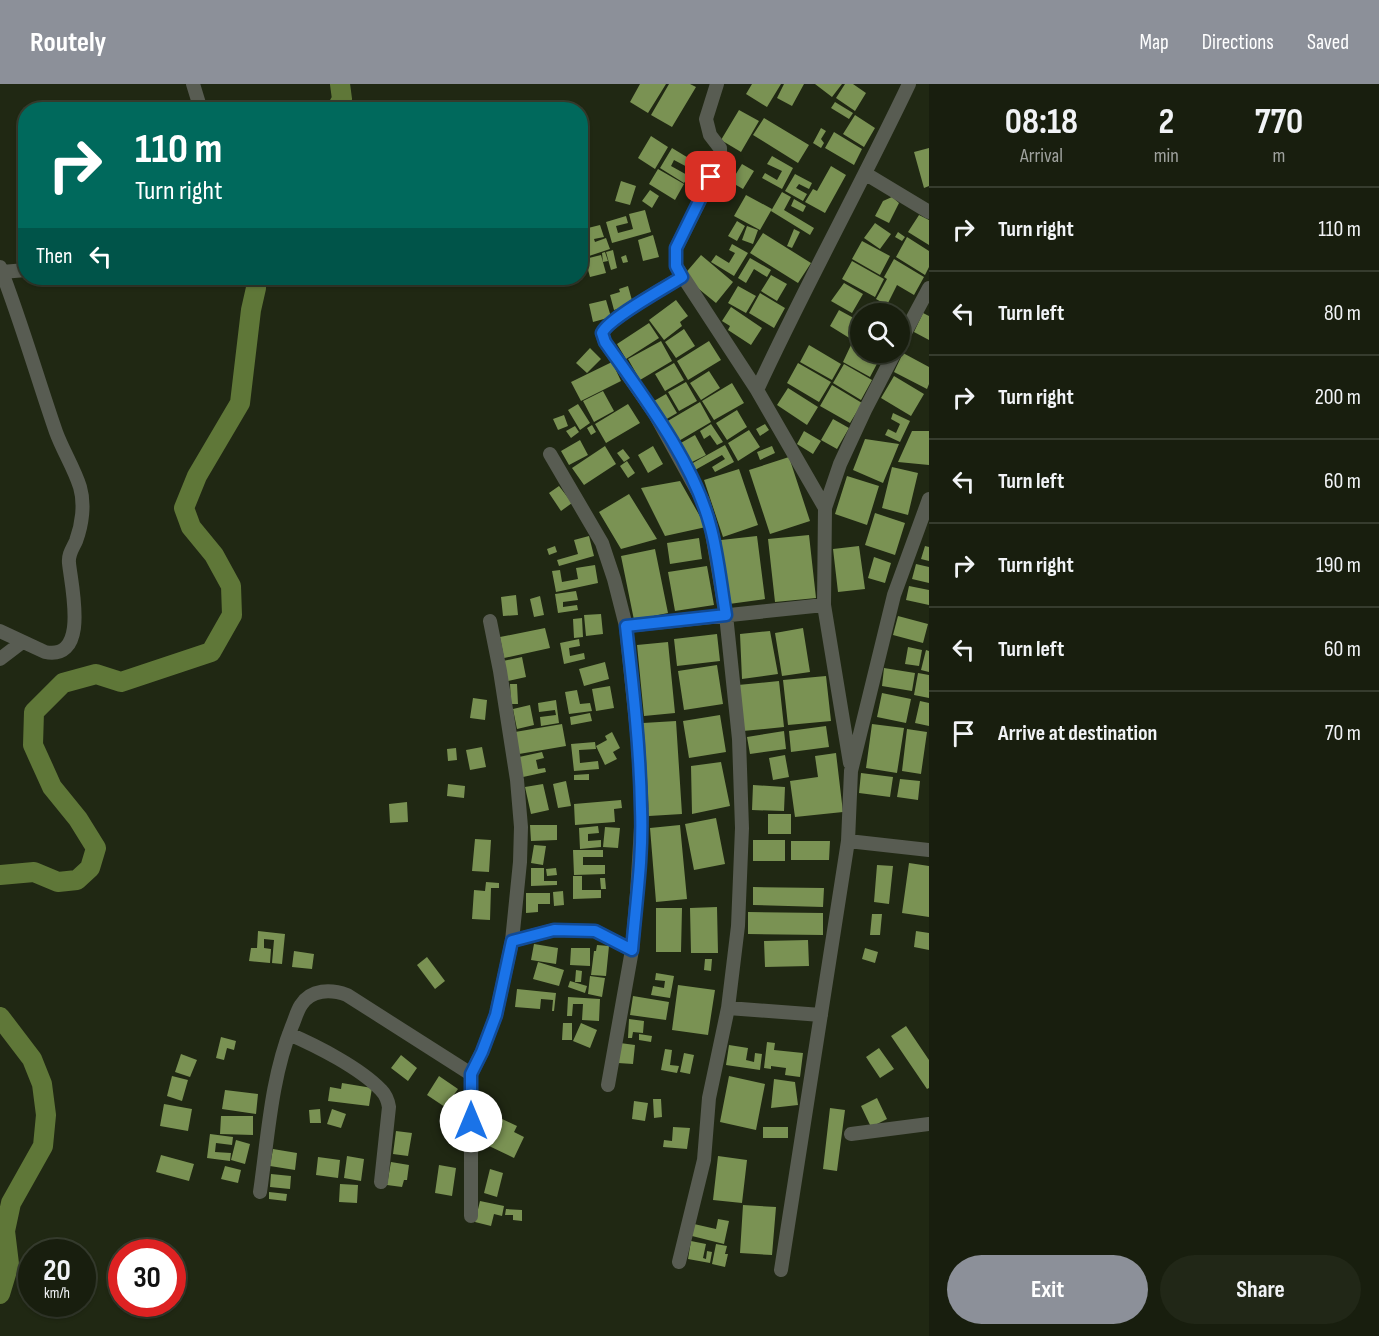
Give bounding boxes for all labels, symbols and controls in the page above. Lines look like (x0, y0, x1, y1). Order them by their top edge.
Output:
text: Routely (30, 26, 106, 59)
text: Map (1139, 30, 1169, 55)
text: Directions (1202, 30, 1274, 55)
text: Saved (1307, 30, 1349, 55)
text: 08:18 (1005, 101, 1078, 144)
text: 2 (1158, 101, 1174, 144)
text: 770 (1255, 101, 1303, 144)
text: 110 m (135, 124, 222, 175)
icon: right (36, 126, 114, 204)
text: Arrival (1020, 144, 1063, 168)
text: min (1154, 144, 1179, 168)
text: m (1273, 144, 1285, 168)
pin (685, 151, 736, 202)
icon: arrive (694, 160, 727, 193)
text: Turn right (135, 175, 222, 207)
icon: right (947, 213, 980, 246)
text: Turn right (998, 216, 1074, 243)
text: 110 m (1318, 216, 1361, 243)
icon: left (84, 240, 117, 273)
text: Then (36, 243, 72, 270)
icon: left (947, 297, 980, 330)
text: Turn left (998, 300, 1064, 327)
text: 80 m (1324, 300, 1361, 327)
map controls (850, 303, 910, 363)
button: search (850, 303, 910, 363)
icon: right (947, 381, 980, 414)
text: Turn right (998, 384, 1074, 411)
text: 200 m (1315, 384, 1361, 411)
icon: left (947, 465, 980, 498)
text: Turn left (998, 468, 1064, 495)
text: 60 m (1324, 468, 1361, 495)
icon: right (947, 549, 980, 582)
text: Turn right (998, 552, 1074, 579)
text: 190 m (1316, 552, 1361, 579)
icon: left (947, 633, 980, 666)
text: Turn left (998, 636, 1064, 663)
text: 60 m (1324, 636, 1361, 663)
icon: arrive (947, 717, 980, 750)
text: Arrive at destination (998, 720, 1157, 747)
text: 70 m (1325, 720, 1361, 747)
position arrow (439, 1089, 503, 1153)
speed limit sign: 30 (108, 1239, 186, 1317)
text: 20 (43, 1253, 71, 1289)
button: Exit (947, 1255, 1148, 1324)
button: Share (1160, 1255, 1361, 1324)
text: km/h (44, 1284, 70, 1303)

